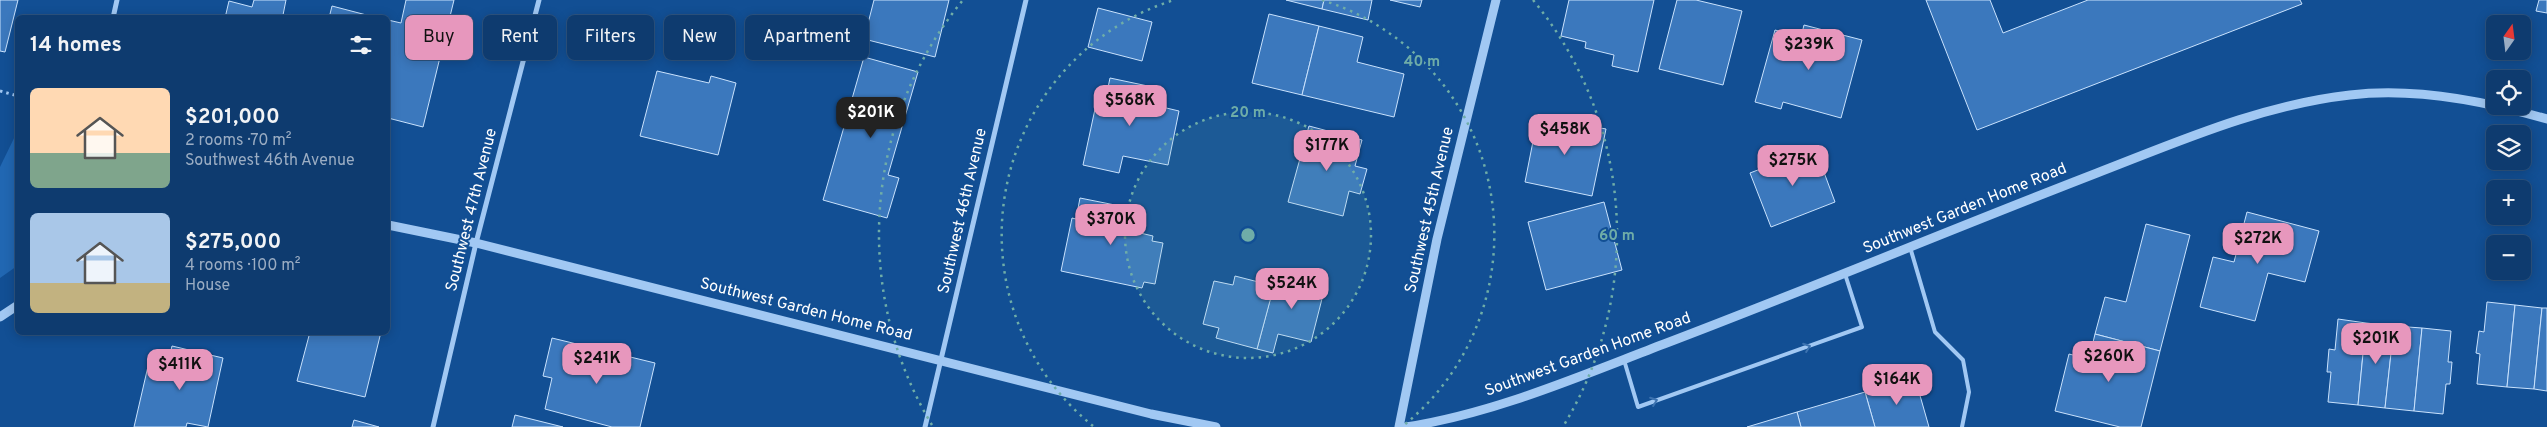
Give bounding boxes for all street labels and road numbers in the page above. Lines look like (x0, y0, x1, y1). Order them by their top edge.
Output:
street label: Southwest 45th Avenue (1401, 125, 1459, 295)
street label: Southwest 47th Avenue (442, 126, 502, 294)
street label: Southwest 46th Avenue (934, 126, 992, 296)
street label: Southwest Garden Home Road (1860, 159, 2070, 259)
street label: Southwest Garden Home Road (698, 274, 914, 346)
street label: Southwest Garden Home Road (1482, 308, 1694, 402)

